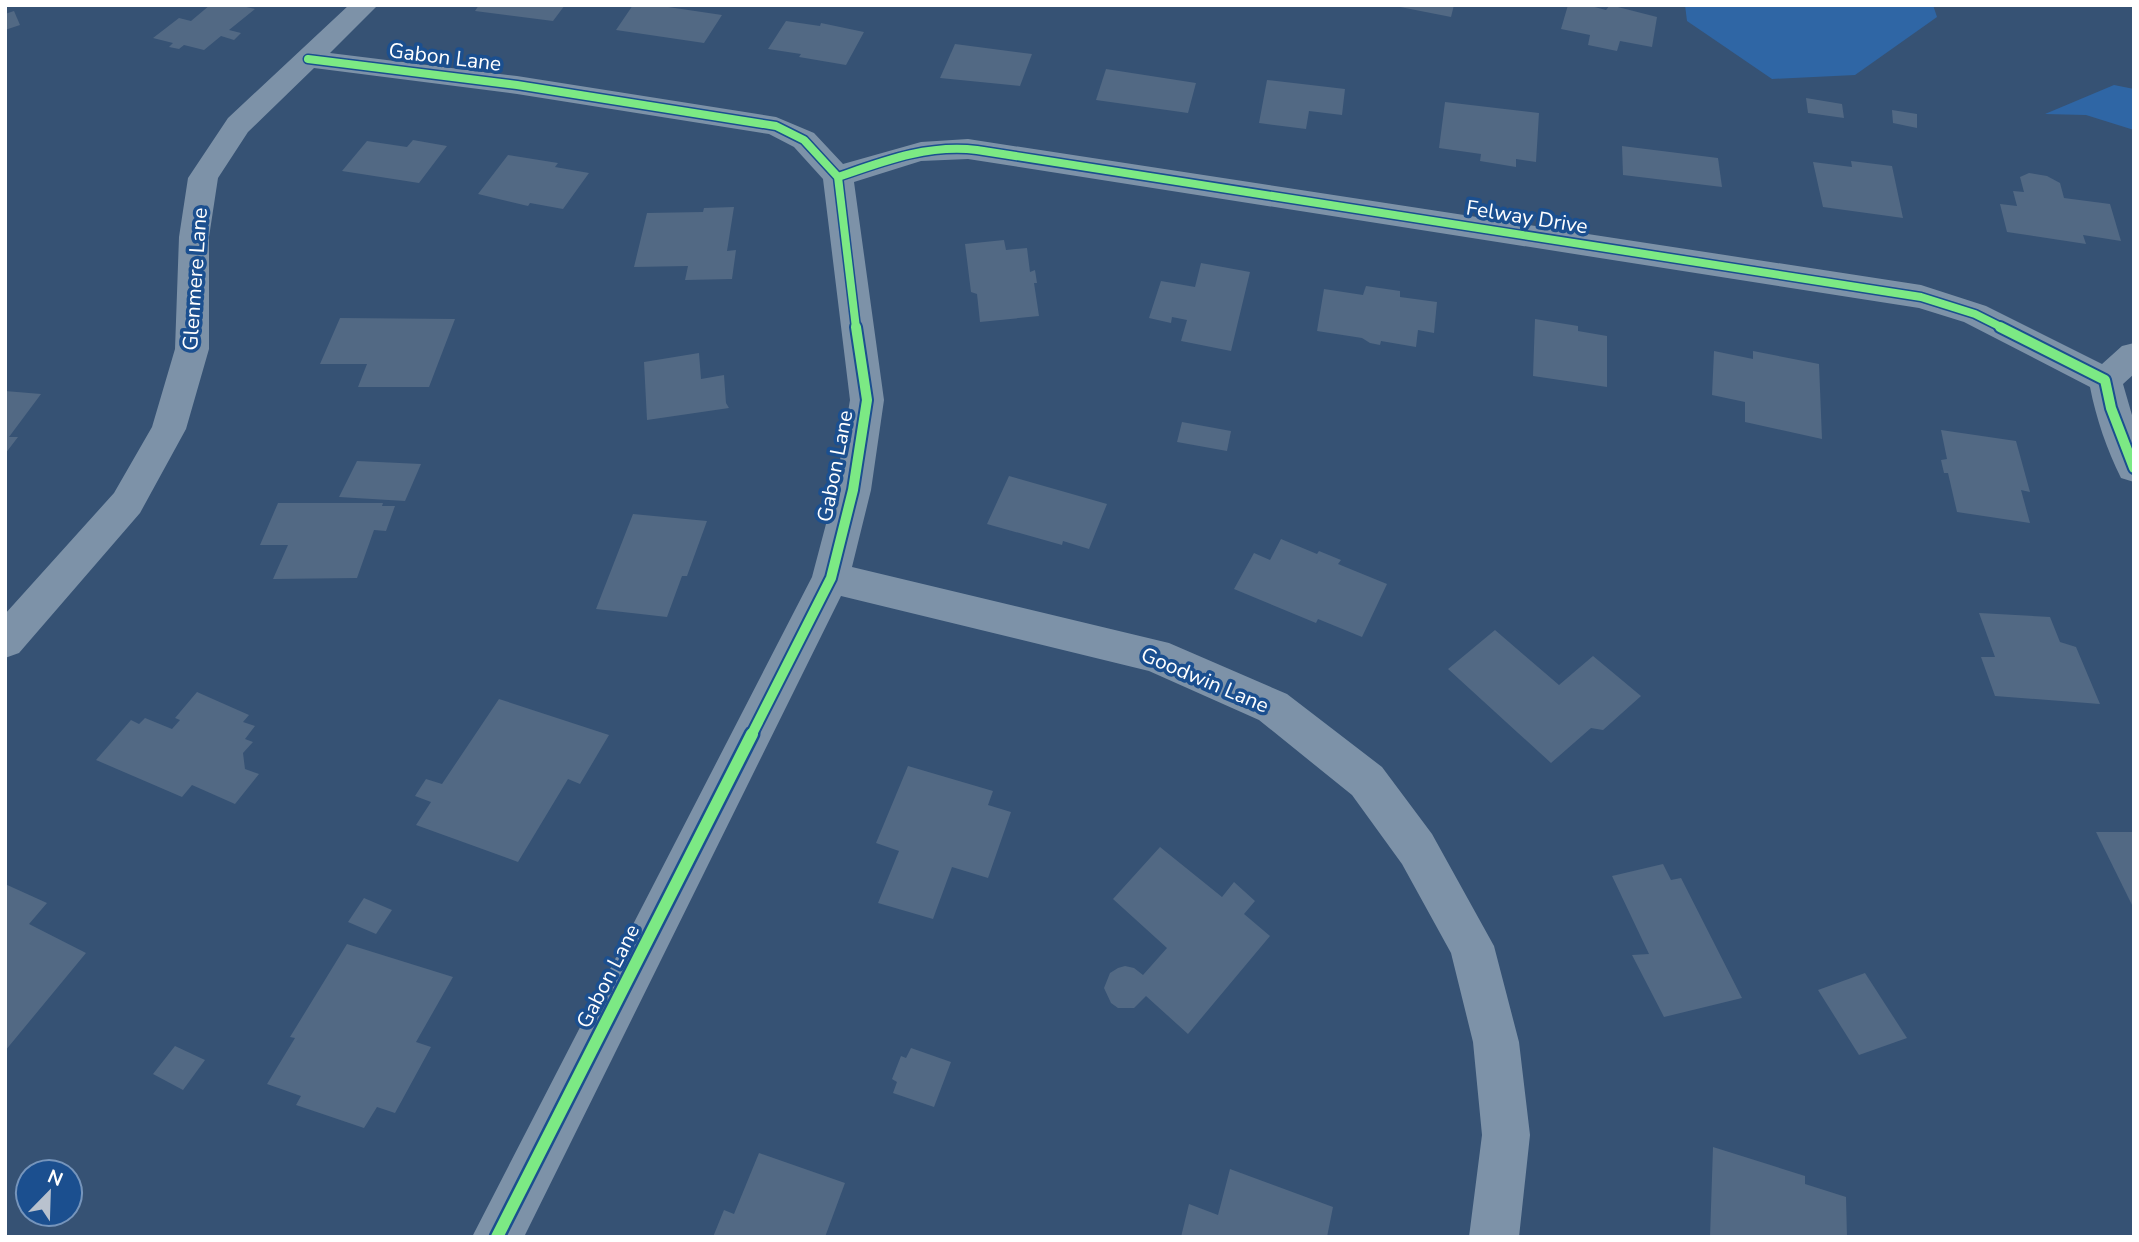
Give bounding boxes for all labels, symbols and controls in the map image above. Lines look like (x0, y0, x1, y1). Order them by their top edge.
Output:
street label: Gabon Lane (387, 36, 503, 78)
street label: Felway Drive (1464, 194, 1590, 240)
street label: Glenmere Lane (176, 207, 214, 351)
street label: Gabon Lane (810, 408, 860, 524)
street label: Goodwin Lane (1137, 640, 1273, 720)
street label: Gabon Lane (570, 919, 646, 1033)
north arrow (14, 1158, 84, 1228)
text: N (44, 1164, 67, 1193)

